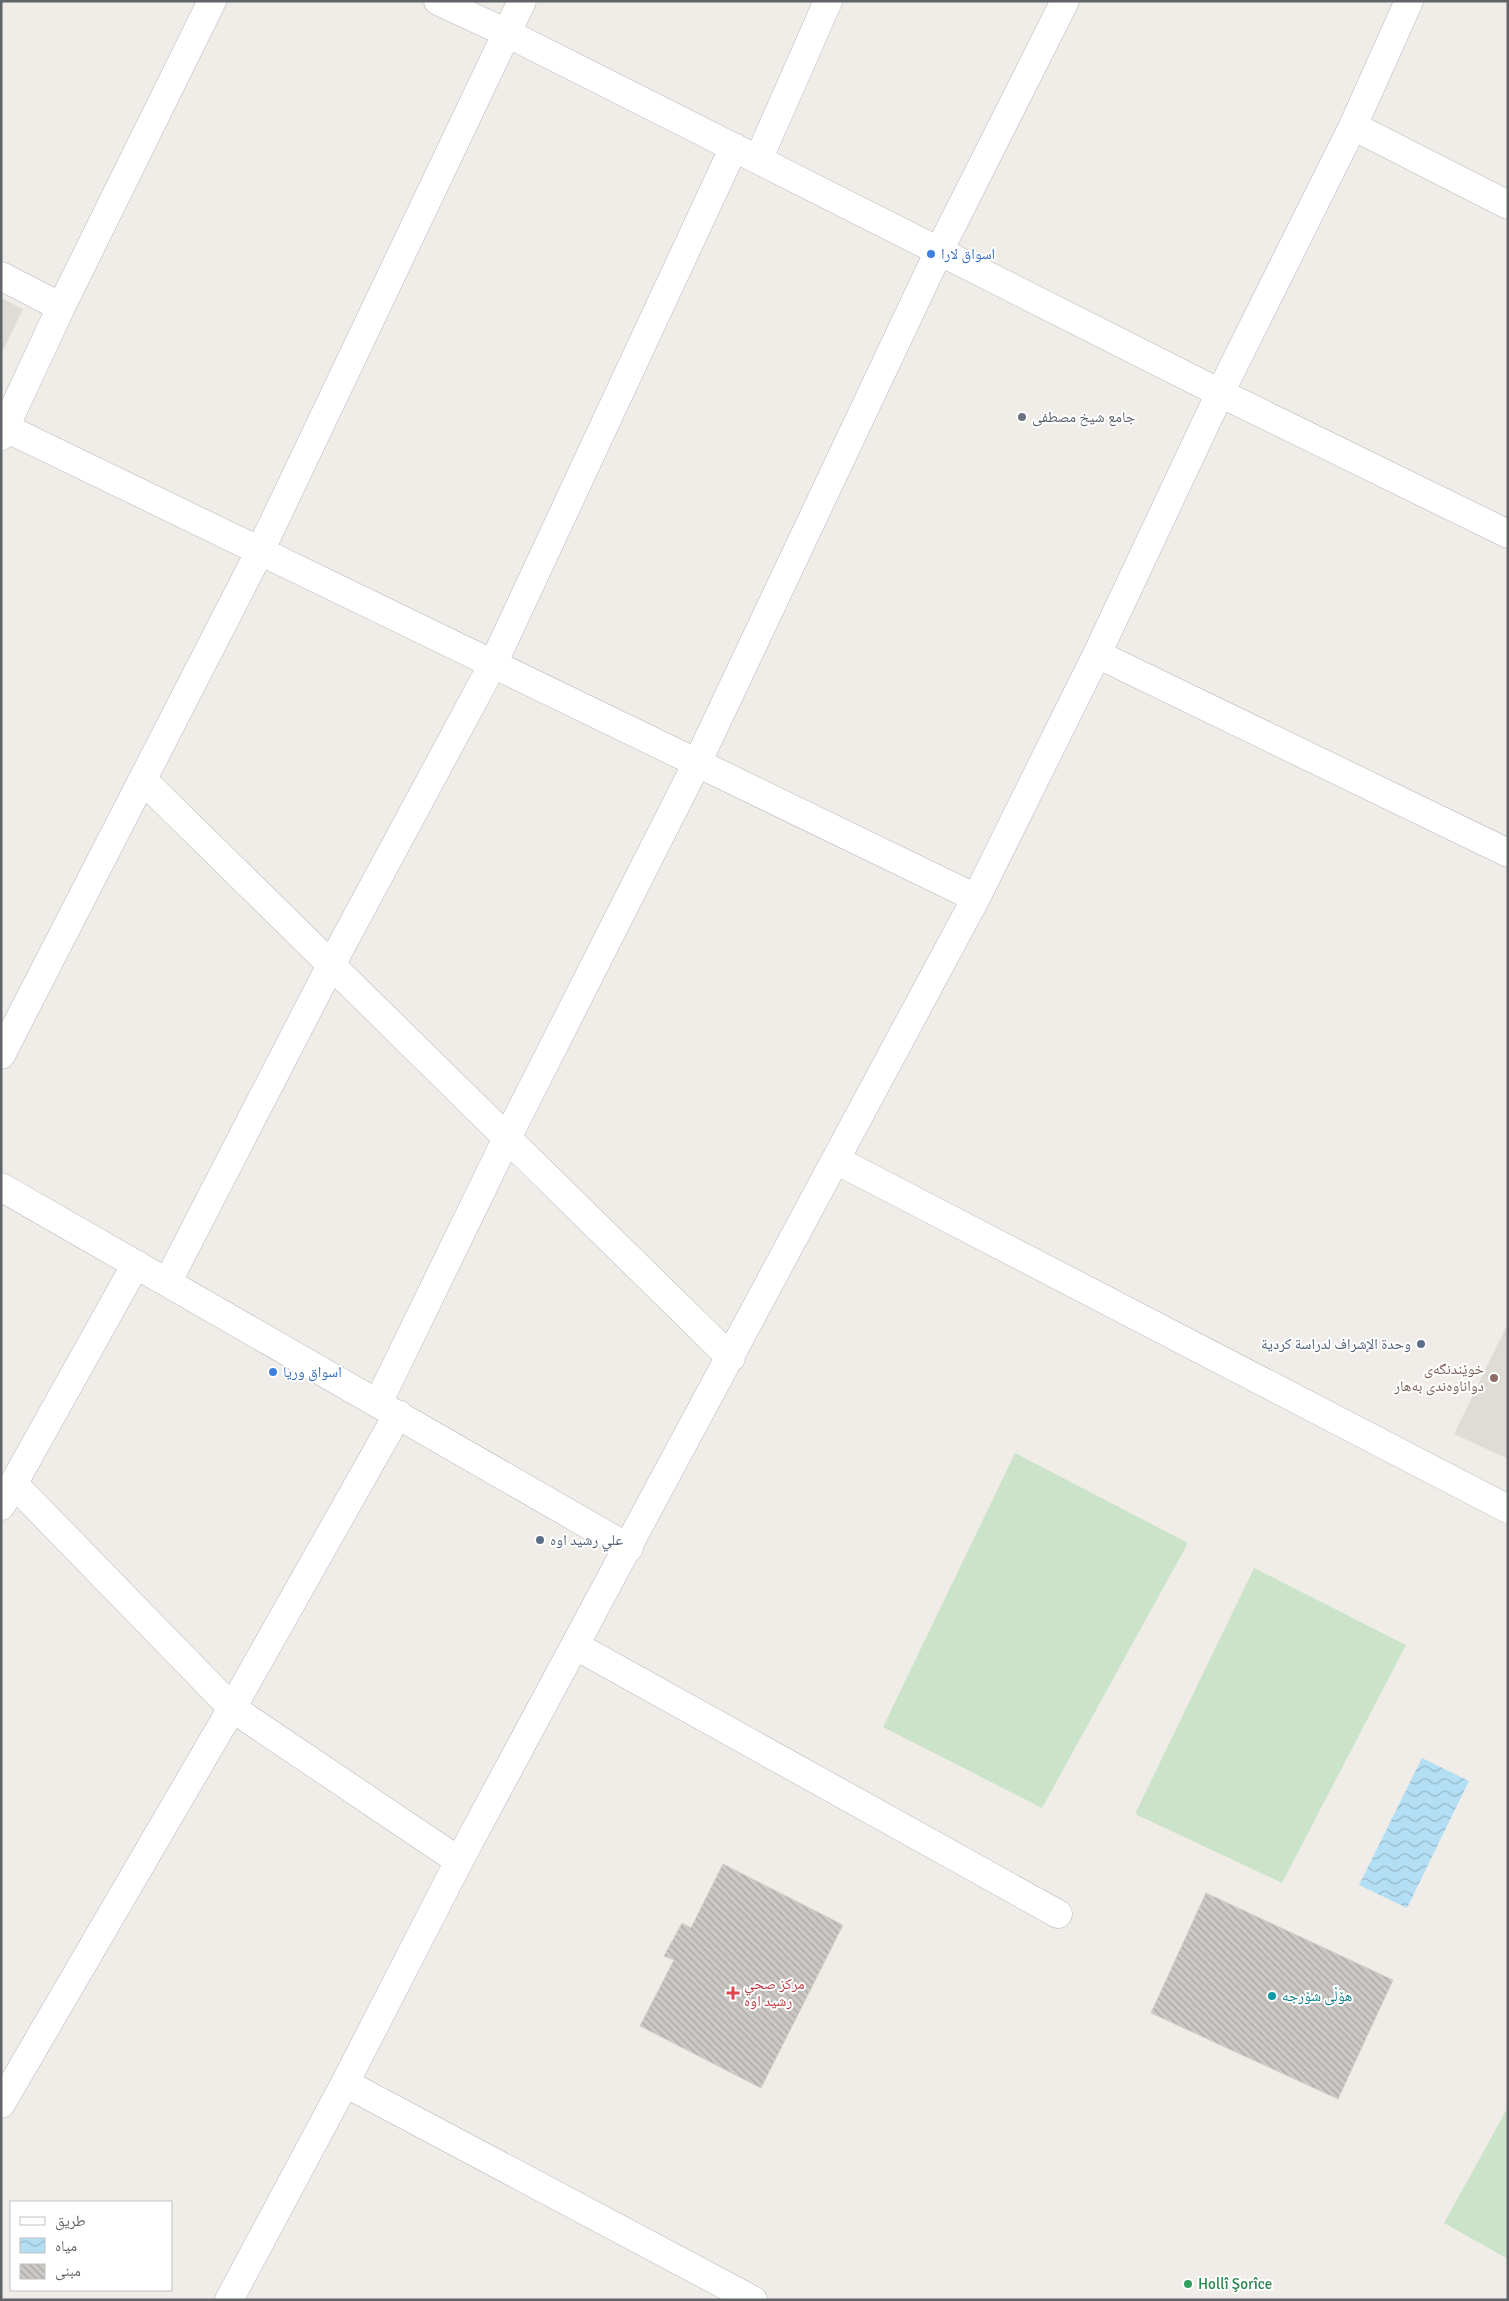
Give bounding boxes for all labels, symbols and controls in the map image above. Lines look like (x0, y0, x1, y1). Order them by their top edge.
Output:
place label: اسواق لارا (941, 245, 995, 264)
marker: اسواق لارا (925, 248, 937, 260)
place label: جامع شيخ مصطفى (1032, 408, 1136, 427)
marker: جامع شيخ مصطفى (1016, 411, 1028, 423)
place label: وحدة الإشراف لدراسة كردية (1261, 1335, 1411, 1353)
marker: وحدة الإشراف لدراسة كردية (1415, 1338, 1427, 1350)
place label: خوێندنگەی دواناوەندی بەهار (1393, 1360, 1484, 1396)
place label: اسواق وريا (283, 1363, 342, 1382)
marker: اسواق وريا (267, 1366, 279, 1378)
marker: خوێندنگەی دواناوەندی بەهار (1488, 1372, 1500, 1384)
place label: علي رشيد اوه (550, 1531, 623, 1552)
marker: علي رشيد اوه (534, 1534, 546, 1546)
place label: مركز صحي رشيد اوه (744, 1975, 805, 2010)
marker: مركز صحي رشيد اوه (726, 1986, 740, 2000)
place label: هۆڵی شۆرجە (1282, 1986, 1352, 2006)
marker: هۆڵی شۆرجە (1266, 1990, 1278, 2002)
legend (10, 2201, 172, 2291)
text: طريق (55, 2212, 86, 2231)
text: مياه (55, 2237, 77, 2255)
text: مبنى (55, 2262, 81, 2281)
place label: Hollî Şorîce (1198, 2275, 1272, 2293)
marker: Hollî Şorîce (1182, 2278, 1194, 2290)

